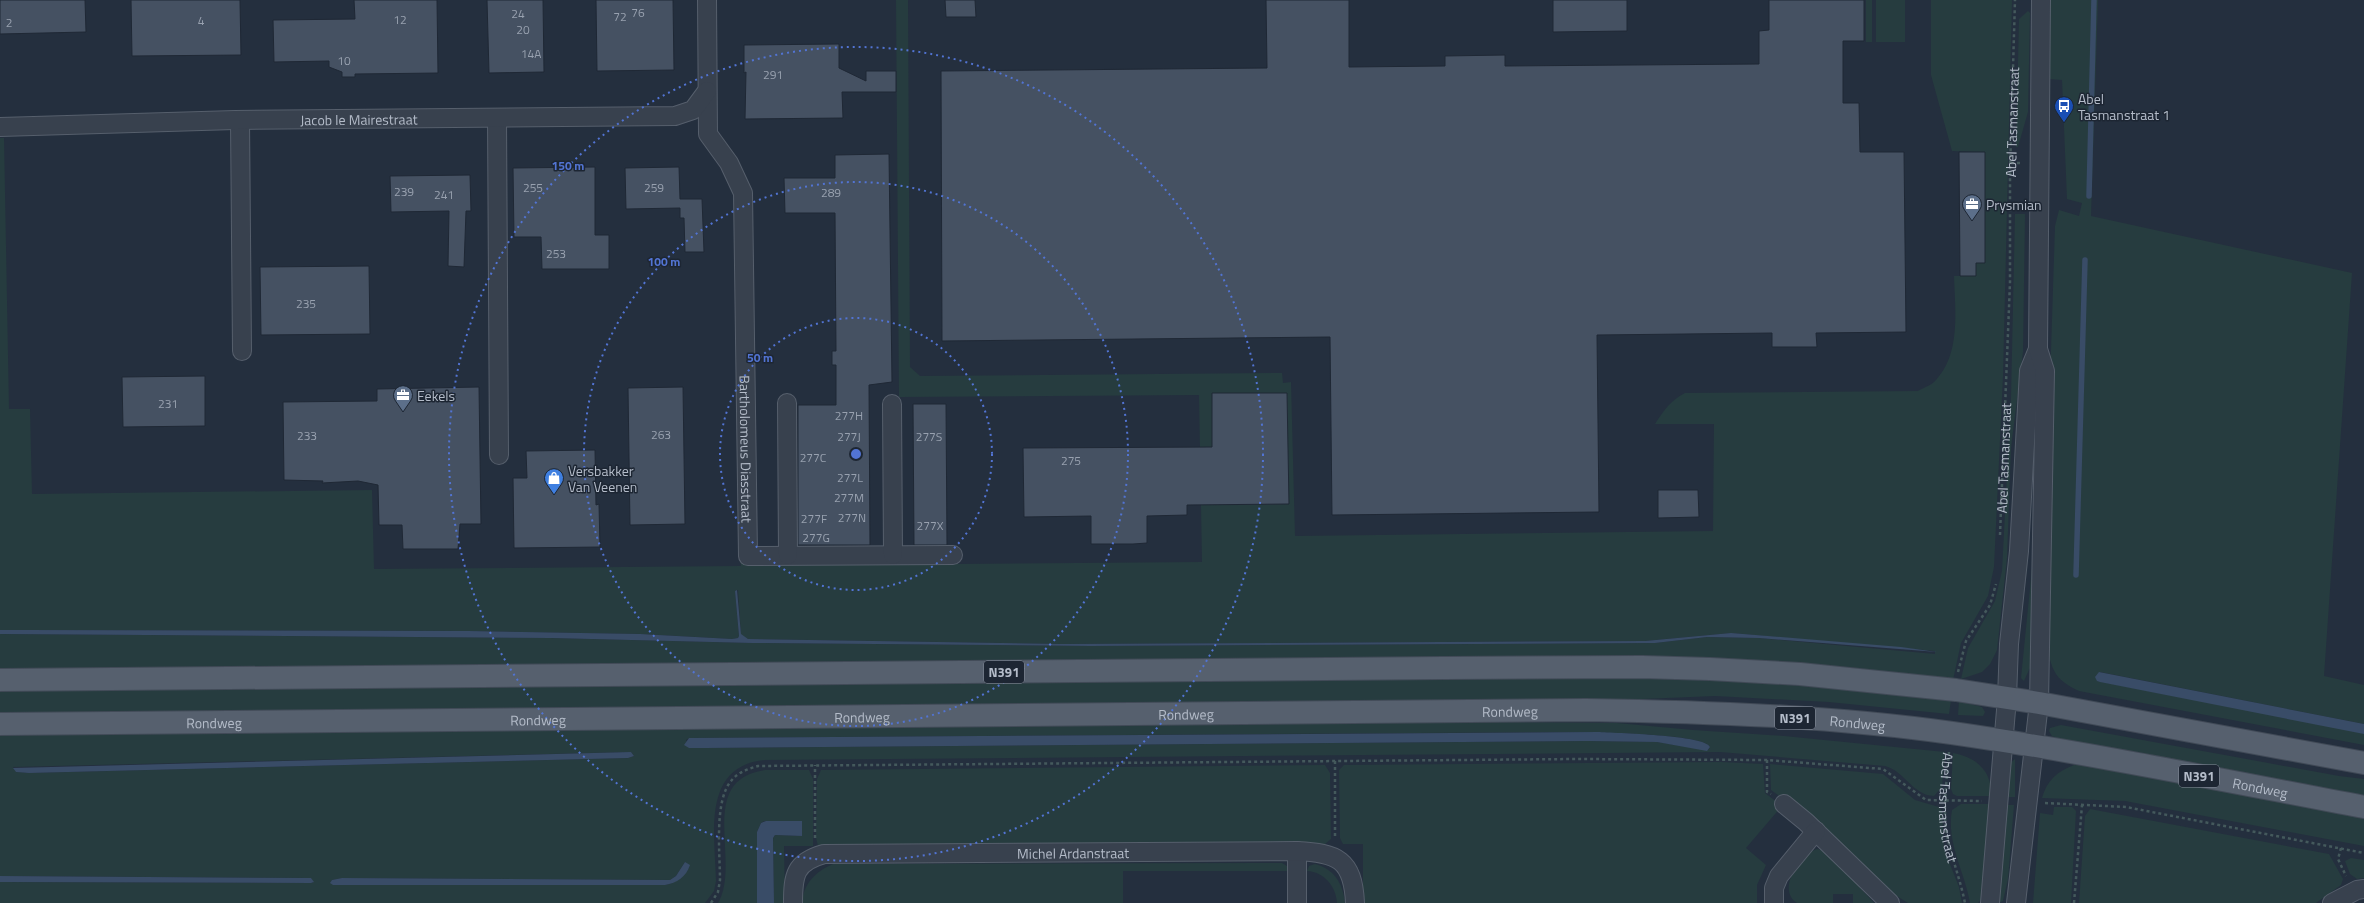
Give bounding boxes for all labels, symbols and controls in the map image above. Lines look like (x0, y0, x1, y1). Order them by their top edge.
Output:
house number: 76 (631, 3, 645, 22)
house number: 24 (511, 4, 525, 23)
house number: 72 (613, 7, 627, 26)
house number: 12 (393, 10, 407, 29)
house number: 4 (198, 11, 205, 30)
house number: 2 (6, 13, 12, 32)
house number: 20 (516, 20, 530, 39)
house number: 14A (521, 44, 541, 63)
house number: 10 (337, 51, 351, 70)
house number: 291 (763, 65, 783, 84)
street label: Abel Tasmanstraat (2000, 67, 2024, 177)
place label: Abel Tasmanstraat 1 (2078, 88, 2170, 125)
bus stop icon: Abel Tasmanstraat 1 (2053, 95, 2075, 123)
street label: Jacob le Mairestraat (300, 108, 418, 130)
text: 150 m (552, 156, 584, 175)
house number: 255 (523, 178, 543, 197)
house number: 259 (644, 178, 664, 197)
house number: 239 (394, 182, 414, 201)
house number: 289 (821, 183, 841, 202)
house number: 241 (434, 185, 454, 204)
office icon: Prysmian (1961, 193, 1983, 221)
place label: Prysmian (1986, 194, 2042, 215)
house number: 253 (546, 244, 566, 263)
text: 100 m (648, 252, 680, 271)
house number: 235 (296, 294, 316, 313)
text: 50 m (747, 348, 773, 367)
street label: Bartholomeus Diasstraat (735, 375, 758, 523)
office icon: Eekels (392, 384, 414, 412)
place label: Eekels (417, 385, 455, 406)
house number: 231 (158, 394, 178, 413)
street label: Abel Tasmanstraat (1990, 402, 2016, 514)
house number: 277H (835, 406, 863, 425)
house number: 263 (651, 425, 671, 444)
house number: 233 (297, 426, 317, 445)
house number: 277J (837, 427, 861, 446)
house number: 277S (916, 427, 942, 446)
centre of rings (849, 447, 863, 461)
house number: 277C (800, 448, 827, 467)
house number: 275 (1061, 451, 1081, 470)
place label: Versbakker Van Veenen (568, 460, 637, 497)
shop icon: Versbakker Van Veenen (543, 467, 565, 495)
house number: 277L (837, 468, 863, 487)
house number: 277M (834, 488, 864, 507)
house number: 277N (838, 508, 866, 527)
house number: 277F (801, 509, 827, 528)
house number: 277X (917, 516, 944, 535)
house number: 277G (802, 528, 830, 547)
road number: N391 (984, 661, 1024, 683)
street label: Rondweg (1482, 700, 1538, 721)
street label: Rondweg (1158, 703, 1214, 724)
street label: Rondweg (834, 706, 890, 727)
road number: N391 (1775, 707, 1815, 729)
street label: Rondweg (510, 709, 566, 730)
street label: Rondweg (1829, 709, 1886, 735)
street label: Rondweg (186, 711, 242, 733)
street label: Abel Tasmanstraat (1934, 752, 1964, 865)
road number: N391 (2179, 765, 2219, 787)
street label: Rondweg (2231, 772, 2290, 803)
street label: Michel Ardanstraat (1017, 842, 1129, 863)

